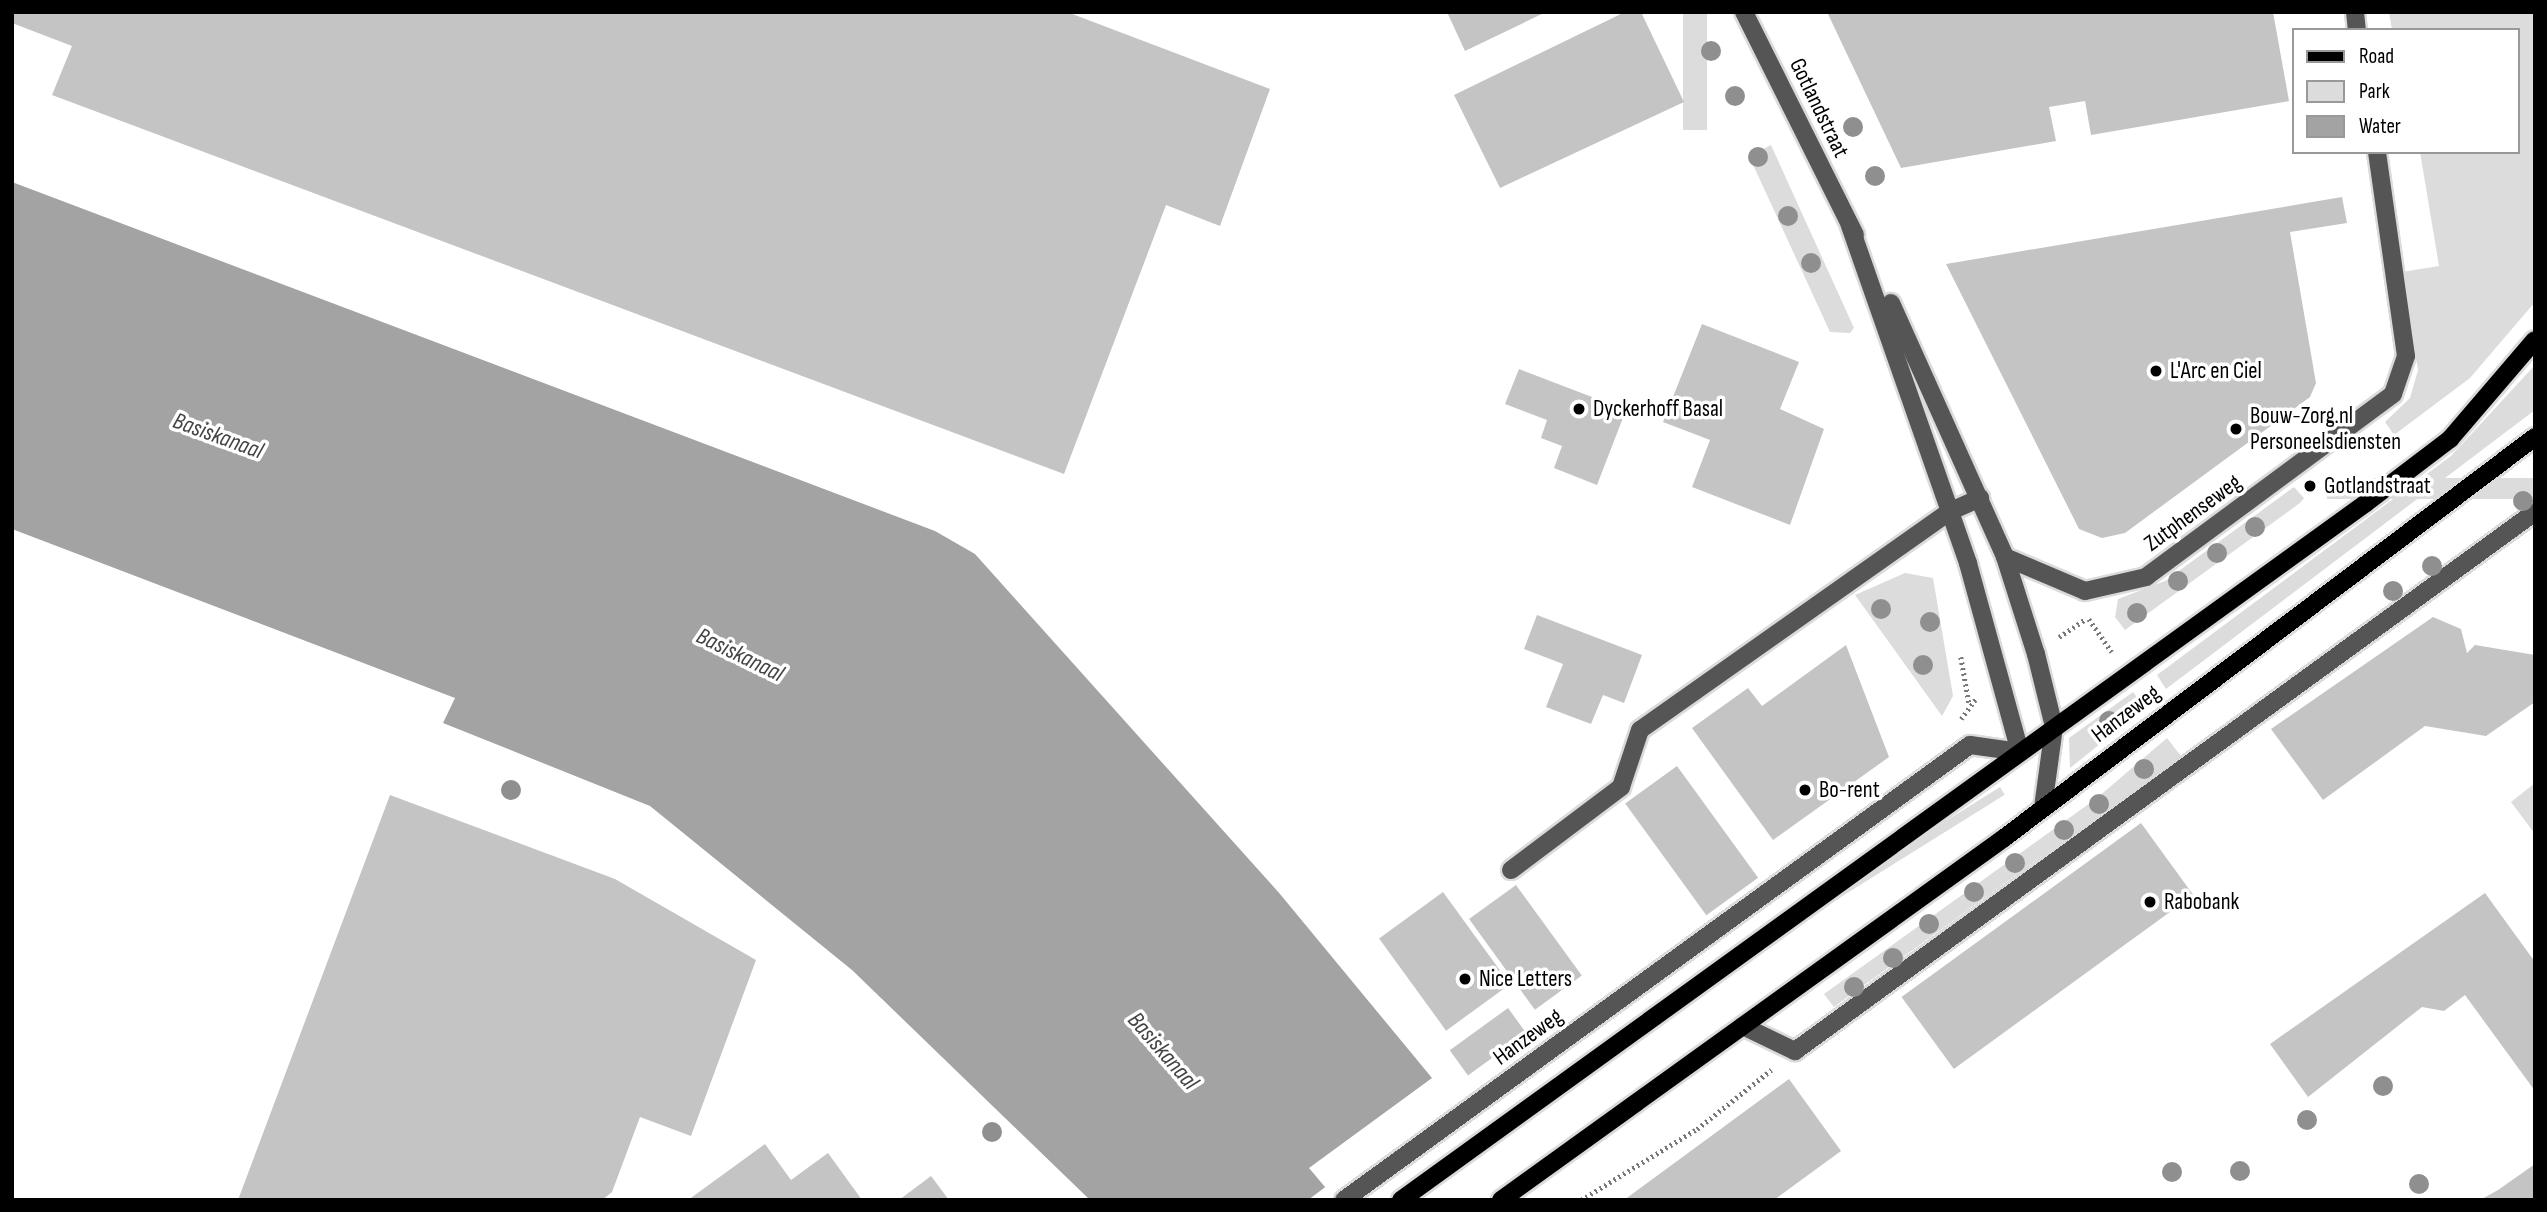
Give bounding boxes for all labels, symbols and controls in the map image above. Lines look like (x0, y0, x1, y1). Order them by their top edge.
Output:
legend (2292, 28, 2519, 154)
text: Road (2359, 44, 2394, 69)
street label: Gotlandstraat (1783, 54, 1855, 162)
text: Park (2359, 79, 2390, 104)
text: Water (2359, 114, 2401, 139)
place label: L'Arc en Ciel (2170, 357, 2262, 385)
marker: L'Arc en Ciel (2148, 363, 2164, 379)
place label: Dyckerhoff Basal (1593, 395, 1723, 423)
marker: Dyckerhoff Basal (1571, 401, 1587, 417)
place label: Bouw-Zorg.nl Personeelsdiensten (2250, 402, 2401, 456)
water label: Basiskanaal (169, 406, 267, 466)
marker: Bouw-Zorg.nl Personeelsdiensten (2228, 421, 2244, 437)
street label: Zutphenseweg (2139, 469, 2247, 557)
place label: Gotlandstraat (2324, 472, 2431, 500)
marker: Gotlandstraat (2302, 478, 2318, 494)
water label: Basiskanaal (692, 622, 788, 688)
street label: Hanzeweg (2086, 679, 2166, 749)
place label: Bo-rent (1819, 776, 1880, 804)
marker: Bo-rent (1797, 782, 1813, 798)
place label: Rabobank (2164, 888, 2239, 916)
marker: Rabobank (2142, 894, 2158, 910)
place label: Nice Letters (1479, 965, 1572, 993)
marker: Nice Letters (1457, 971, 1473, 987)
street label: Hanzeweg (1488, 1003, 1568, 1071)
water label: Basiskanaal (1121, 1006, 1205, 1096)

